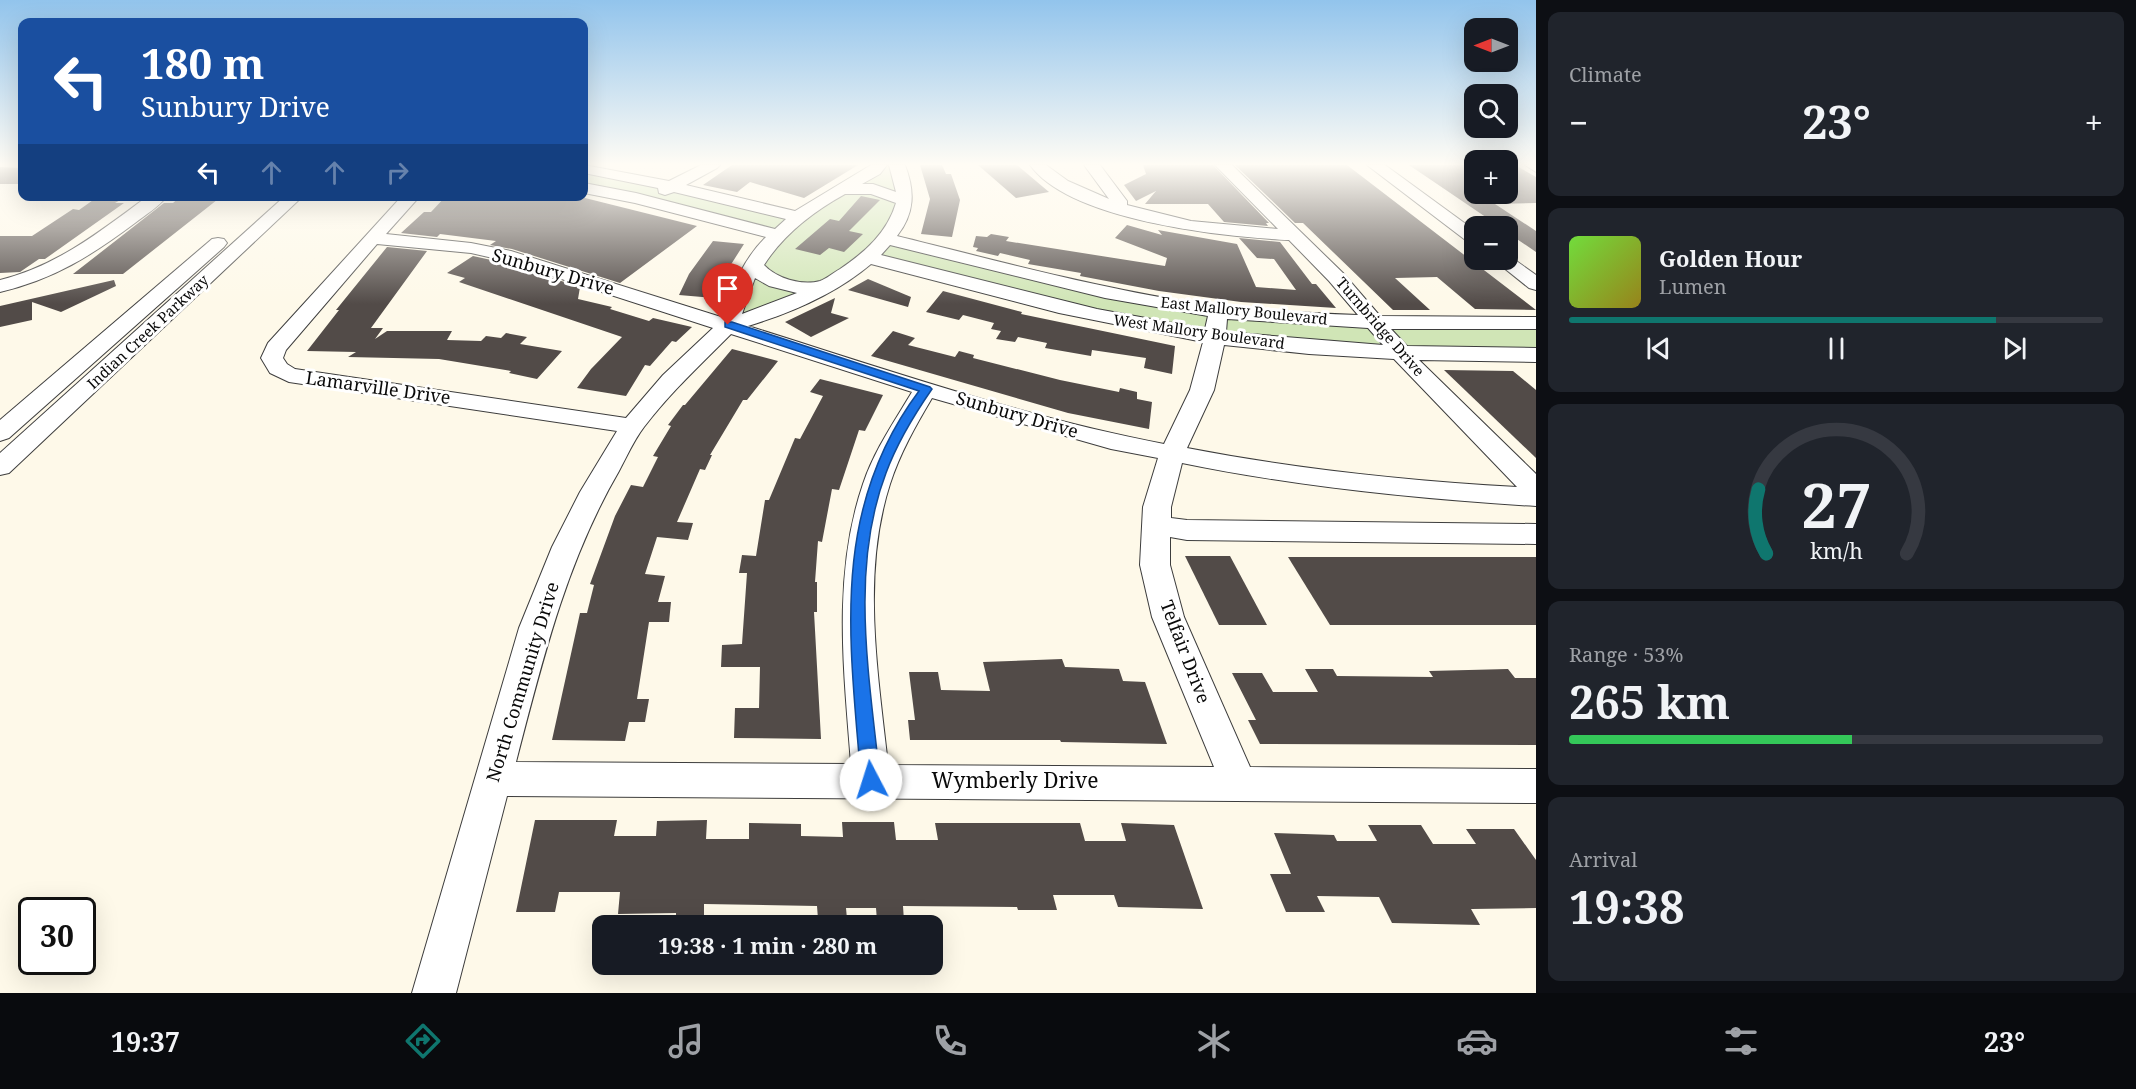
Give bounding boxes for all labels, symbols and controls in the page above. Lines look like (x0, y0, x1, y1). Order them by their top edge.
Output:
north arrow (1464, 18, 1518, 72)
map controls (1464, 18, 1518, 270)
text: 180 m (141, 34, 265, 91)
icon: left (42, 42, 120, 120)
text: Climate (1569, 61, 1642, 88)
button: search (1464, 84, 1518, 138)
text: Sunbury Drive (141, 88, 330, 125)
text: 23° (1802, 91, 1871, 152)
text: − (1569, 100, 1588, 145)
text: + (2085, 100, 2103, 145)
button: + (1464, 150, 1518, 204)
icon: left (192, 156, 225, 189)
icon: ahead (255, 156, 288, 189)
icon: ahead (318, 156, 351, 189)
icon: right (381, 156, 414, 189)
button: − (1464, 216, 1518, 270)
street label: Sunbury Drive (489, 242, 617, 300)
text: Golden Hour (1659, 243, 1802, 273)
pin (702, 263, 753, 325)
street label: Indian Creek Parkway (82, 269, 213, 393)
icon: arrive (711, 272, 744, 305)
street label: Turnbridge Drive (1332, 273, 1429, 380)
text: Lumen (1659, 273, 1727, 300)
street label: East Mallory Boulevard (1160, 291, 1329, 329)
street label: West Mallory Boulevard (1112, 309, 1286, 353)
icon: previous (1642, 332, 1675, 365)
icon: pause (1820, 332, 1853, 365)
icon: next (1998, 332, 2031, 365)
street label: Lamarville Drive (304, 365, 452, 409)
street label: Sunbury Drive (953, 385, 1081, 443)
text: 27 (1801, 461, 1871, 546)
text: km/h (1810, 536, 1863, 565)
street label: North Community Drive (480, 579, 564, 785)
street label: Telfair Drive (1155, 597, 1217, 707)
text: Range · 53% (1569, 641, 1683, 668)
text: 265 km (1569, 671, 1730, 732)
position arrow (839, 748, 903, 812)
street label: Wymberly Drive (932, 766, 1098, 794)
text: Arrival (1569, 846, 1637, 873)
text: 19:38 (1569, 876, 1684, 937)
speed limit sign: 30 (18, 897, 96, 975)
text: 19:38 · 1 min · 280 m (658, 930, 877, 960)
icon: directions (402, 1020, 444, 1062)
icon: music (665, 1020, 707, 1062)
icon: phone (929, 1020, 971, 1062)
icon: climate (1193, 1020, 1235, 1062)
icon: car (1456, 1020, 1498, 1062)
icon: filters (1720, 1020, 1762, 1062)
text: 19:37 (111, 1023, 180, 1060)
text: 23° (1984, 1023, 2025, 1060)

